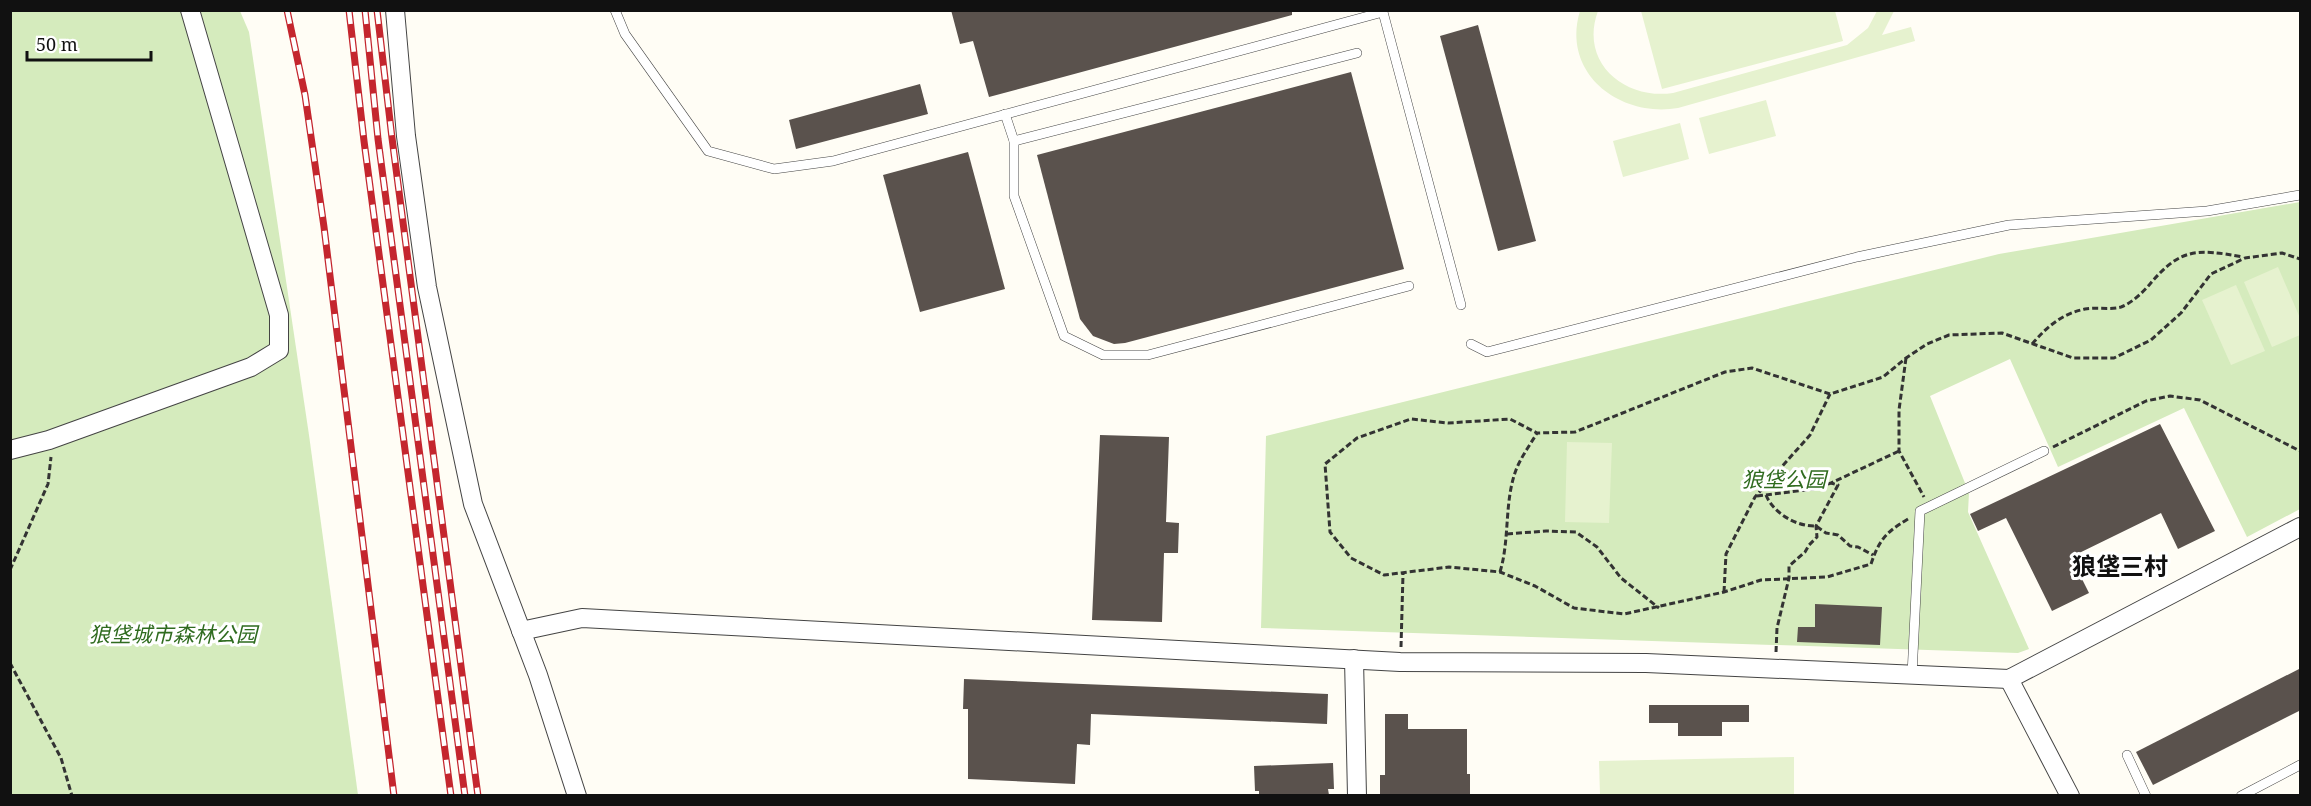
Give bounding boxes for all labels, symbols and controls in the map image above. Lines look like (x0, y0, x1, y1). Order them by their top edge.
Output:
scale bar (27, 24, 152, 62)
text: 50 m (36, 32, 78, 56)
park label: 狼垡公园 (1742, 465, 1829, 493)
district label: 狼垡三村 (2072, 549, 2168, 582)
park label: 狼垡城市森林公园 (89, 620, 260, 648)

